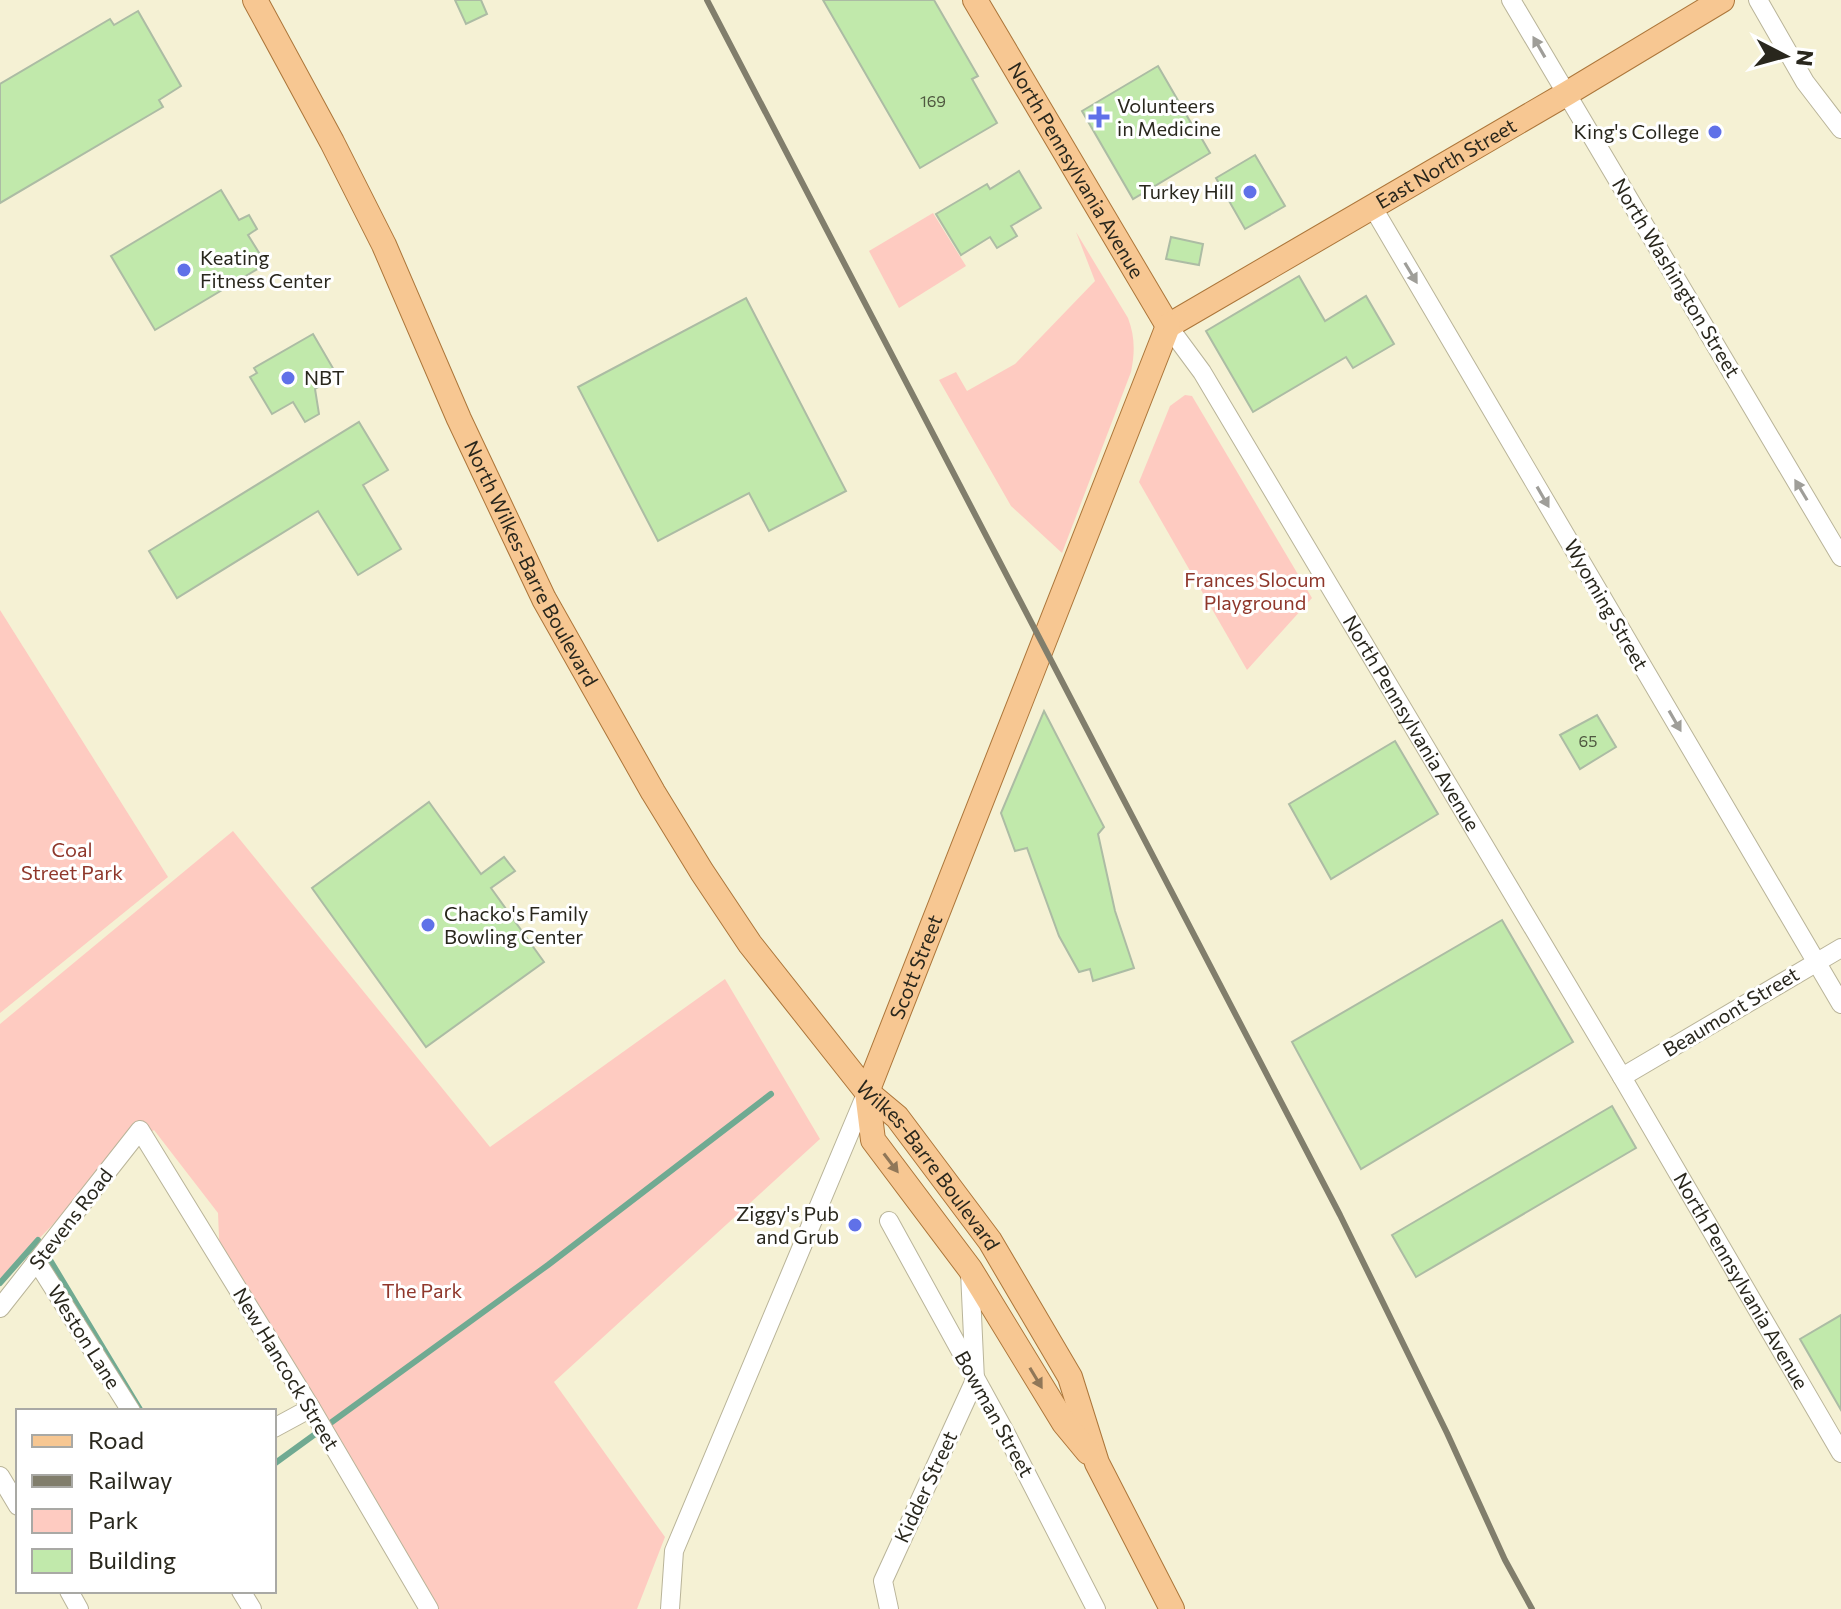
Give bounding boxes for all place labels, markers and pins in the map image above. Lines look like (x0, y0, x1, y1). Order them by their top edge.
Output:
place label: Volunteers in Medicine (1117, 93, 1221, 140)
marker: Volunteers in Medicine (1088, 106, 1110, 128)
place label: King's College (1574, 119, 1699, 143)
marker: King's College (1706, 123, 1724, 141)
place label: Turkey Hill (1139, 179, 1234, 203)
marker: Turkey Hill (1241, 183, 1259, 201)
place label: Keating Fitness Center (200, 245, 331, 292)
marker: Keating Fitness Center (175, 261, 193, 279)
place label: NBT (304, 365, 345, 389)
marker: NBT (279, 369, 297, 387)
place label: Chacko's Family Bowling Center (444, 901, 588, 948)
marker: Chacko's Family Bowling Center (419, 916, 437, 934)
place label: Ziggy's Pub and Grub (736, 1201, 839, 1248)
marker: Ziggy's Pub and Grub (846, 1216, 864, 1234)

